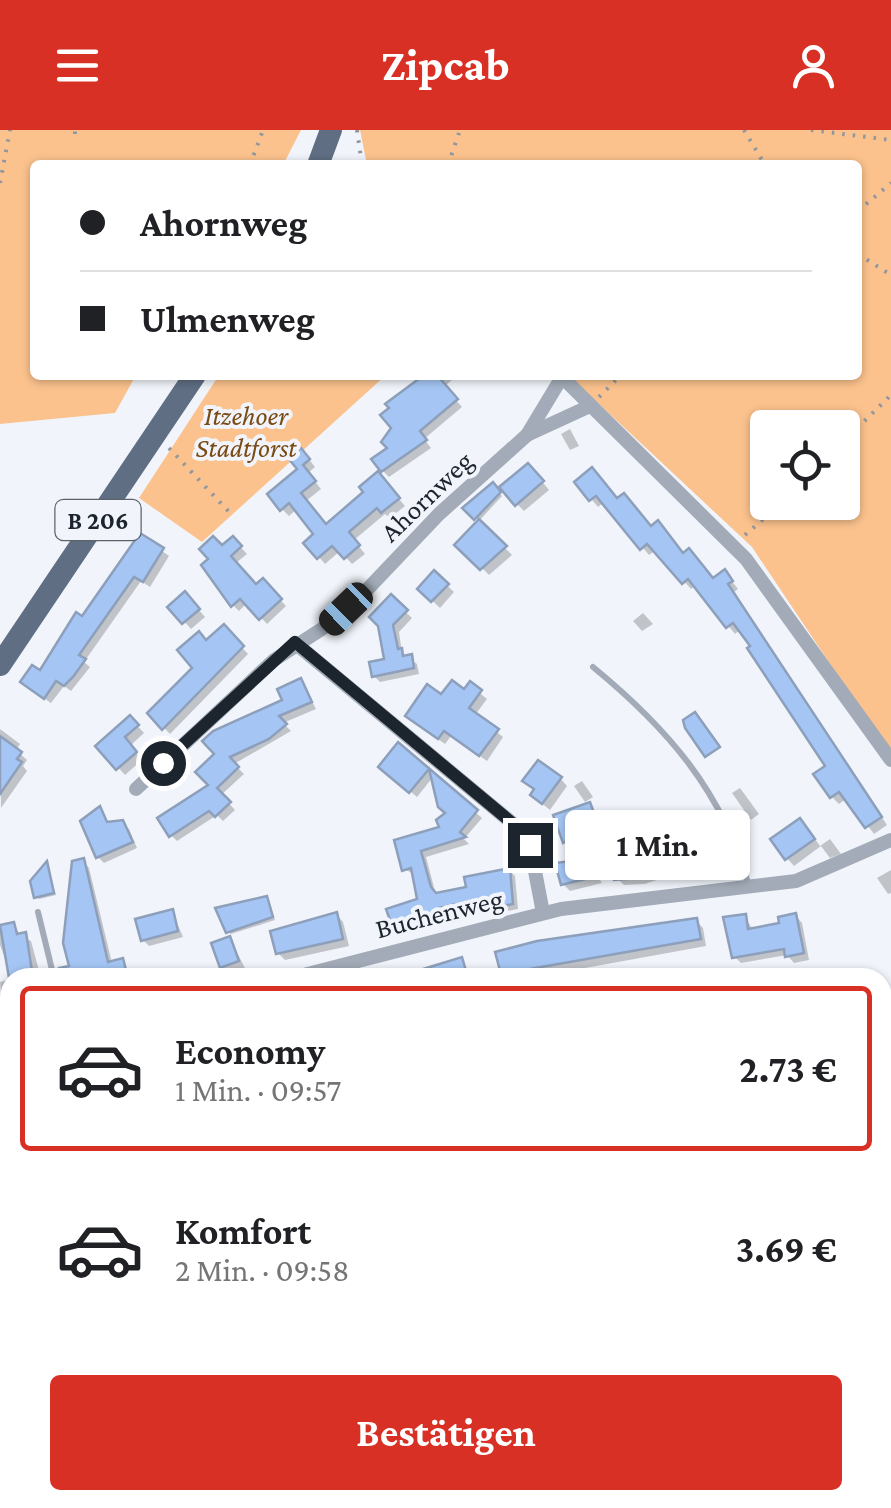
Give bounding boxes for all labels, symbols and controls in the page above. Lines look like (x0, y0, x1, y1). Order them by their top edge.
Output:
icon: menu (50, 38, 105, 93)
icon: person (786, 38, 841, 93)
text: Zipcab (381, 40, 510, 90)
text: Ahornweg (140, 202, 307, 244)
text: Ulmenweg (140, 298, 315, 340)
park label: Itzehoer Stadtforst (195, 400, 297, 463)
map controls (750, 410, 860, 520)
button: locate (750, 410, 860, 520)
street label: Ahornweg (374, 445, 479, 548)
road number: B 206 (56, 500, 140, 540)
car (314, 577, 378, 641)
route start (141, 741, 186, 786)
callout: 1 Min. (565, 810, 750, 880)
route end (508, 823, 553, 868)
text: 1 Min. (616, 827, 699, 863)
street label: Buchenweg (372, 883, 506, 944)
icon: car (55, 1024, 145, 1114)
text: Economy (175, 1030, 325, 1072)
text: 2.73 € (739, 1048, 837, 1090)
text: 1 Min. · 09:57 (175, 1072, 341, 1108)
icon: car (55, 1204, 145, 1294)
text: Komfort (175, 1210, 311, 1252)
text: 3.69 € (736, 1228, 837, 1270)
text: 2 Min. · 09:58 (175, 1252, 349, 1288)
button: Bestätigen (50, 1375, 842, 1490)

